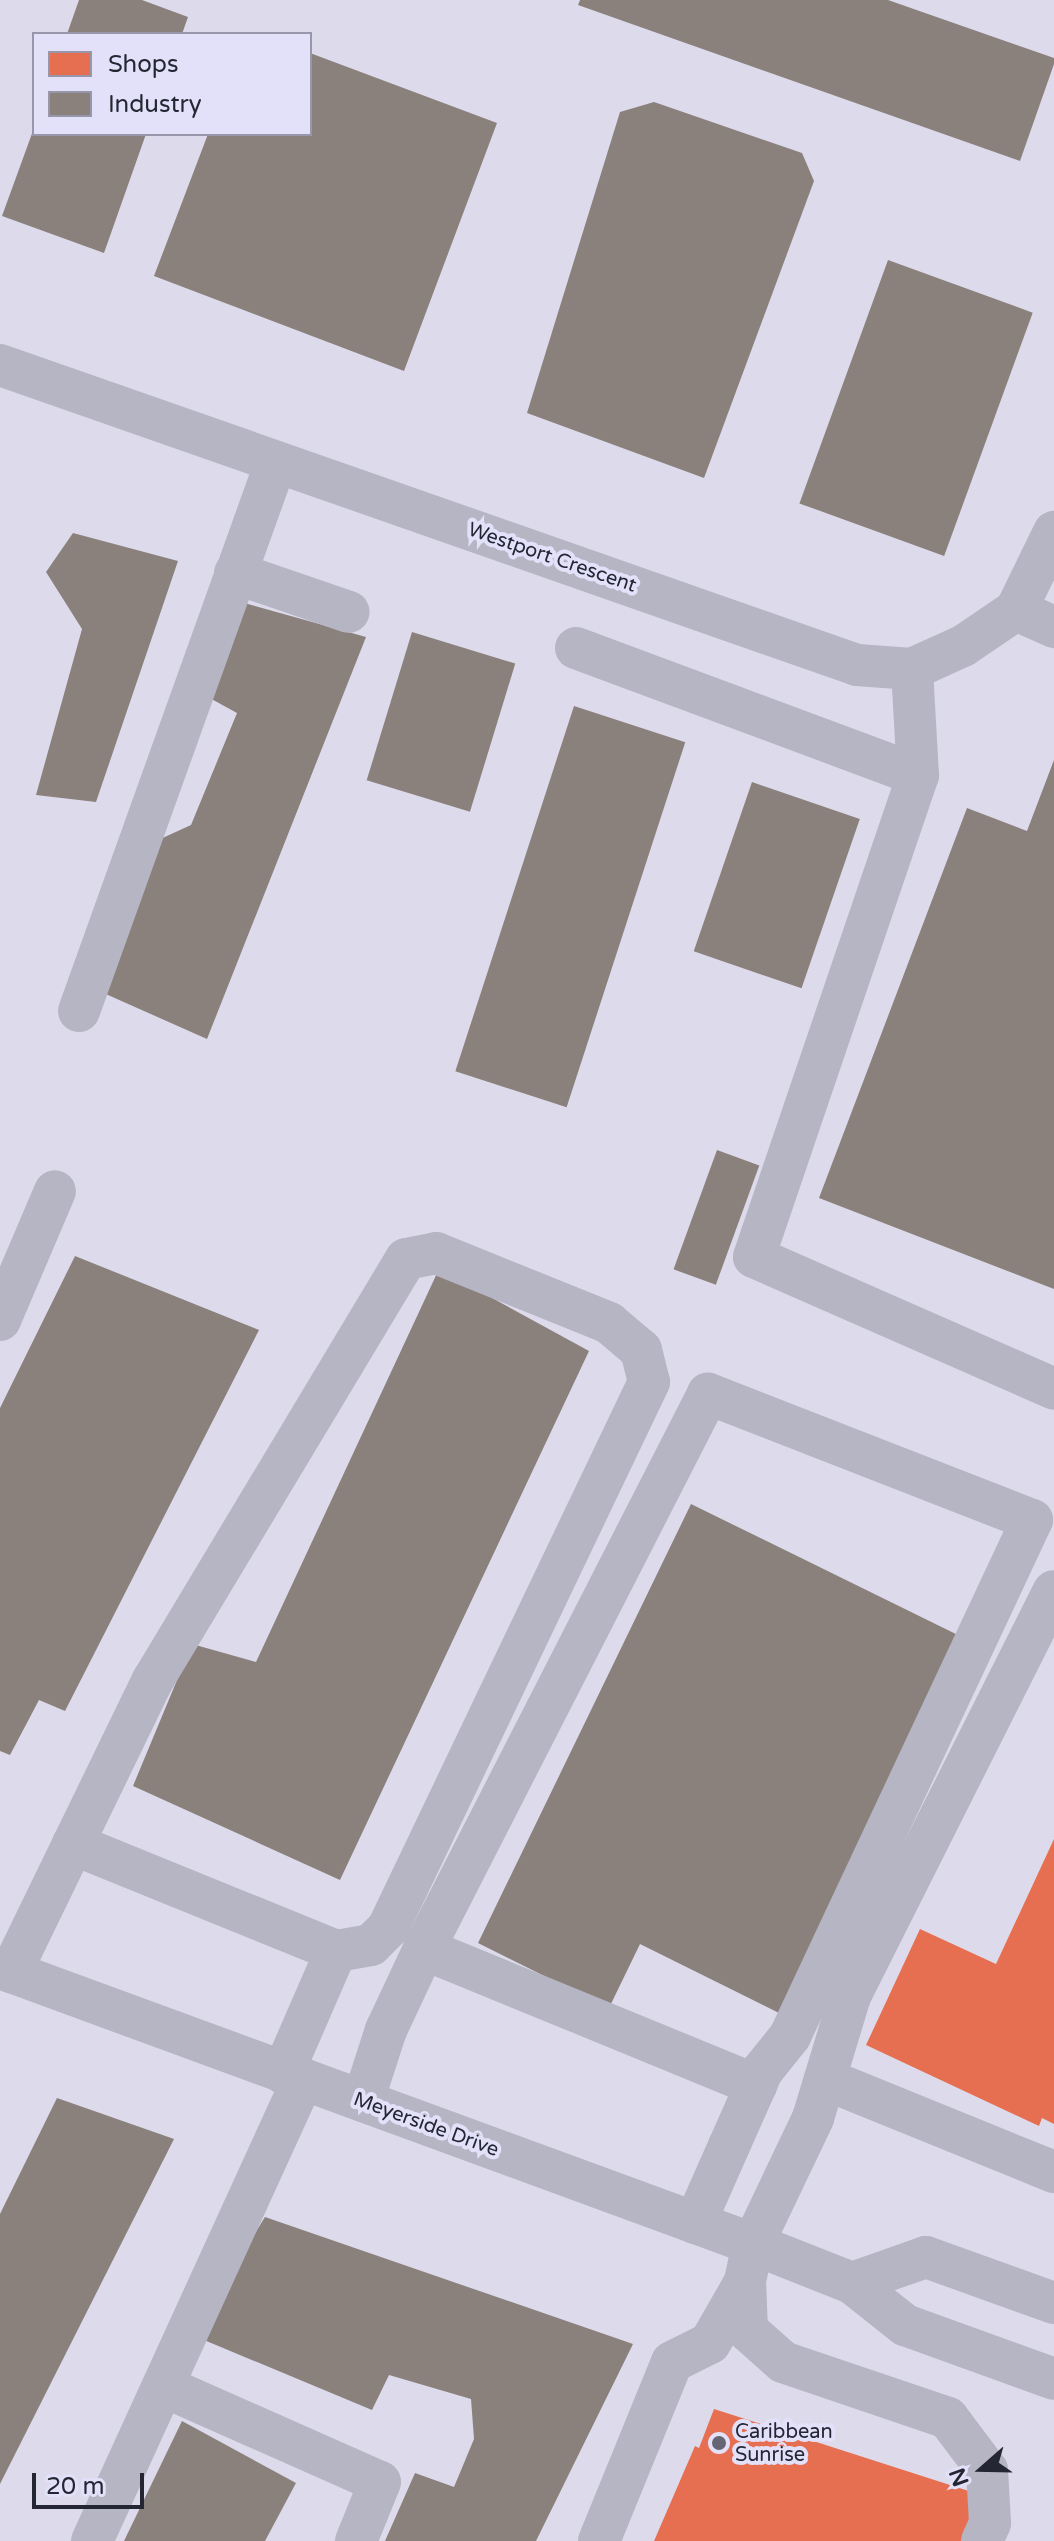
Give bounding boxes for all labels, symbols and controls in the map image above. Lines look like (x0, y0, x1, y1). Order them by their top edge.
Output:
legend (32, 32, 312, 136)
text: Shops (108, 50, 178, 79)
text: Industry (108, 90, 202, 119)
street label: Westport Crescent (465, 518, 639, 598)
street label: Meyerside Drive (350, 2088, 502, 2162)
place label: Caribbean Sunrise (735, 2420, 833, 2467)
north arrow (942, 2429, 1022, 2509)
marker: Caribbean Sunrise (710, 2434, 728, 2452)
scale bar (36, 2457, 148, 2507)
text: N (944, 2464, 975, 2490)
text: 20 m (46, 2472, 104, 2501)

